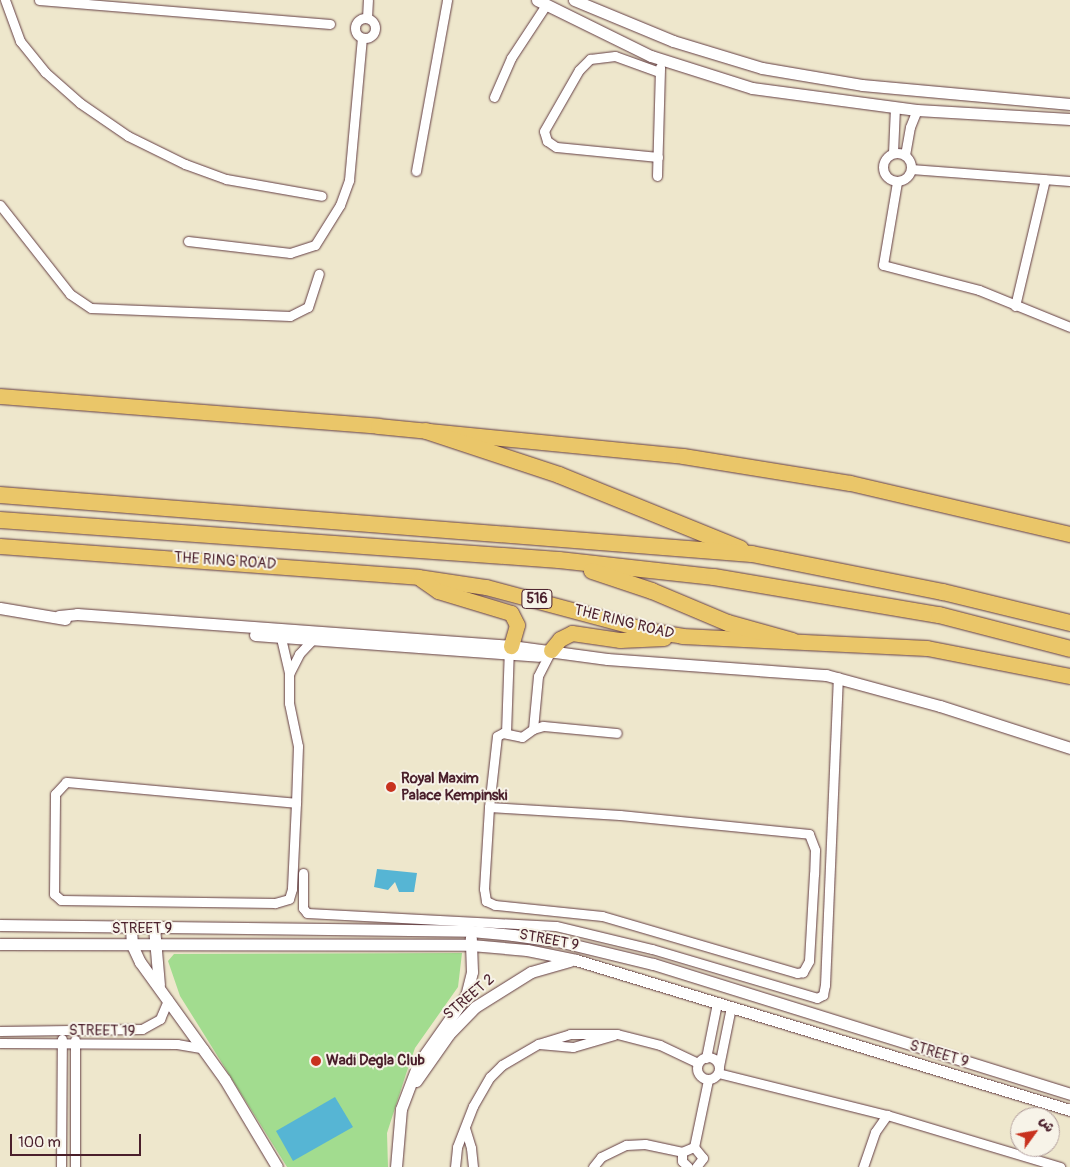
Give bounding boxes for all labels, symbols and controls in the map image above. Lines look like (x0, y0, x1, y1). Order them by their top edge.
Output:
street label: THE RING ROAD (173, 548, 277, 574)
road number: 516 (521, 588, 553, 610)
street label: THE RING ROAD (572, 601, 676, 643)
place label: Royal Maxim Palace Kempinski (401, 769, 507, 804)
marker: Royal Maxim Palace Kempinski (385, 781, 397, 793)
street label: STREET 9 (112, 920, 172, 938)
street label: STREET 9 (518, 925, 580, 955)
street label: STREET 2 (440, 970, 498, 1024)
street label: STREET 19 (69, 1021, 135, 1041)
street label: STREET 9 (907, 1037, 971, 1071)
place label: Wadi Degla Club (326, 1052, 425, 1070)
marker: Wadi Degla Club (310, 1055, 322, 1067)
north arrow (1010, 1107, 1060, 1157)
text: ش (1036, 1113, 1059, 1135)
scale bar (12, 1124, 144, 1156)
text: 100 m (18, 1133, 61, 1152)

